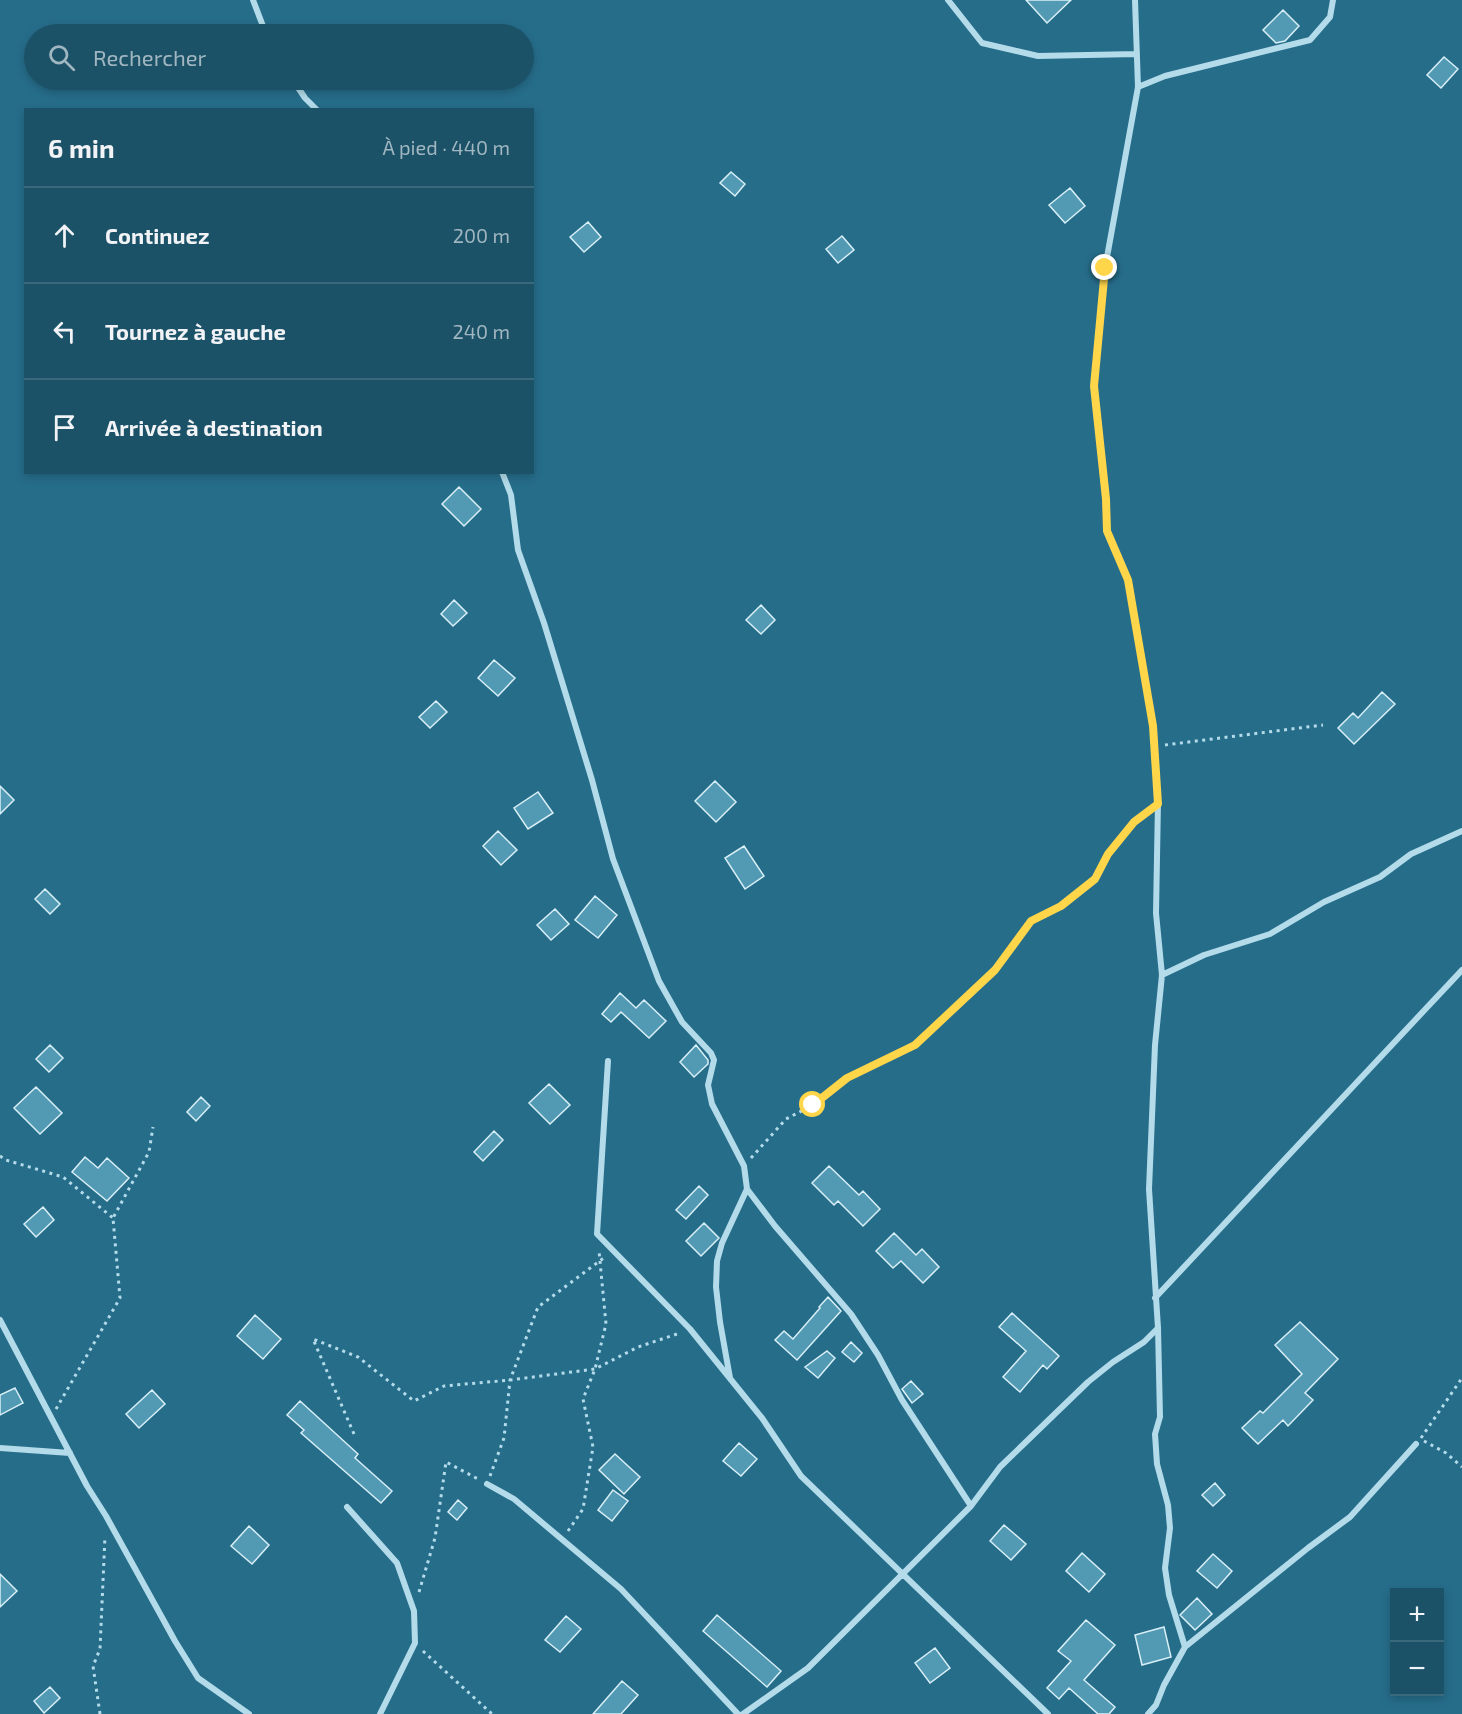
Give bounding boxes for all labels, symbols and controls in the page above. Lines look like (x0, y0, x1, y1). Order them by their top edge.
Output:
search box (24, 24, 534, 90)
icon: search (45, 41, 78, 74)
text: Rechercher (93, 44, 206, 70)
text: 6 min (48, 132, 115, 163)
text: À pied · 440 m (383, 135, 510, 159)
icon: ahead (48, 219, 81, 252)
text: Continuez (105, 222, 209, 248)
text: 200 m (453, 223, 510, 247)
route end (1091, 254, 1117, 280)
icon: left (48, 315, 81, 348)
text: Tournez à gauche (105, 318, 286, 344)
text: 240 m (452, 319, 510, 343)
icon: arrive (48, 411, 81, 444)
text: Arrivée à destination (105, 414, 323, 440)
route start (799, 1091, 825, 1117)
map controls (1390, 1588, 1444, 1696)
button: + (1390, 1588, 1444, 1642)
button: − (1390, 1642, 1444, 1696)

